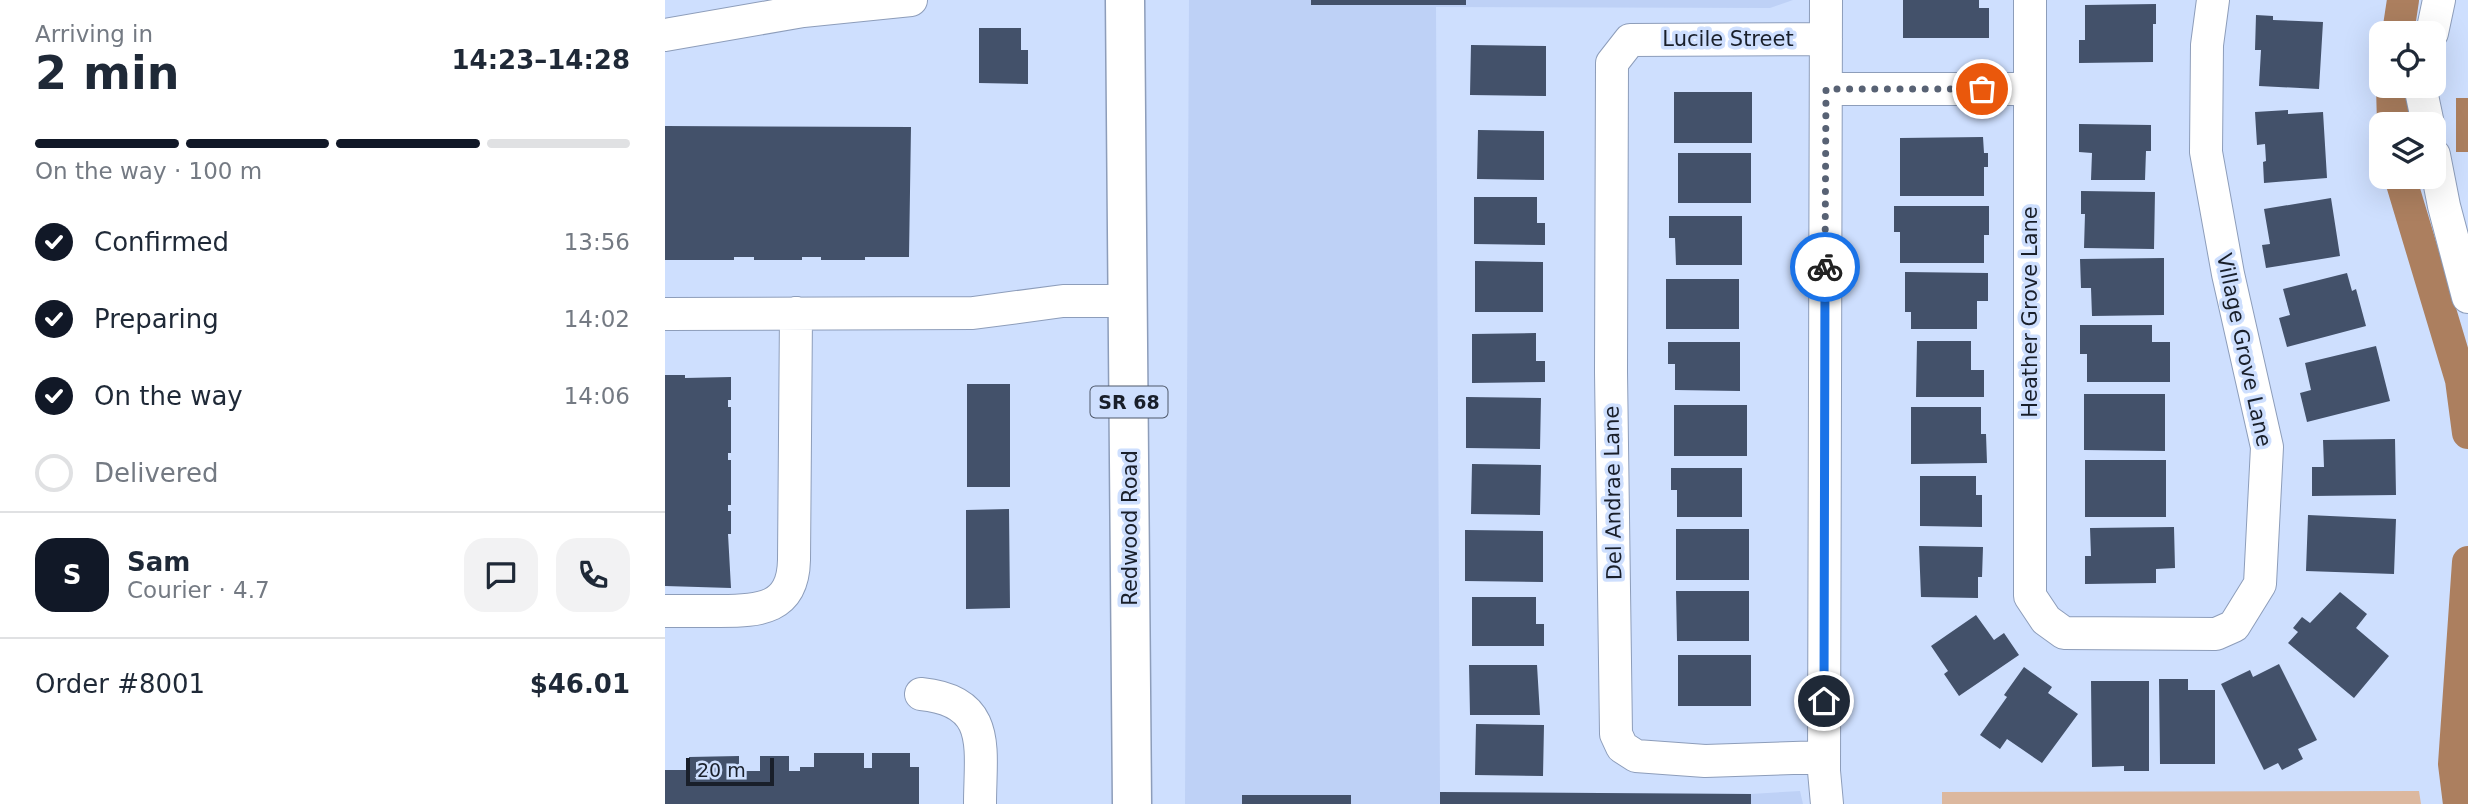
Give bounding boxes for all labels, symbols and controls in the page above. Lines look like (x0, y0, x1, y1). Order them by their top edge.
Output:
text: Arriving in (35, 21, 153, 47)
map controls (2369, 21, 2446, 189)
button: locate (2369, 21, 2446, 98)
street label: Lucile Street (1662, 27, 1794, 51)
text: 14:23–14:28 (451, 45, 630, 75)
text: 2 min (35, 46, 179, 100)
pin (1952, 59, 2012, 119)
icon: bag (1963, 70, 2001, 108)
button: layers (2369, 112, 2446, 189)
text: On the way · 100 m (35, 158, 262, 184)
street label: Heather Grove Lane (2018, 206, 2042, 418)
icon: check (35, 223, 73, 261)
text: Confirmed (94, 227, 229, 257)
text: 13:56 (564, 229, 630, 255)
courier (1790, 232, 1860, 302)
icon: bike (1806, 248, 1844, 286)
street label: Village Grove Lane (2212, 251, 2276, 449)
icon: check (35, 300, 73, 338)
text: Preparing (94, 304, 219, 334)
text: 14:02 (564, 306, 630, 332)
icon: check (35, 377, 73, 415)
text: On the way (94, 381, 243, 411)
text: 14:06 (564, 383, 630, 409)
road number: SR 68 (1091, 386, 1168, 418)
street label: Del Andrae Lane (1599, 406, 1627, 580)
street label: Redwood Road (1118, 450, 1142, 606)
text: Delivered (94, 458, 218, 488)
button: chat (464, 538, 538, 612)
button: phone (556, 538, 630, 612)
text: Sam (127, 547, 190, 577)
text: S (63, 560, 81, 590)
text: Courier · 4.7 (127, 577, 270, 603)
text: Order #8001 (35, 669, 205, 699)
text: $46.01 (530, 669, 630, 699)
pin (1794, 671, 1854, 731)
icon: home (1805, 682, 1843, 720)
scale bar (686, 755, 773, 787)
text: 20 m (697, 759, 746, 781)

